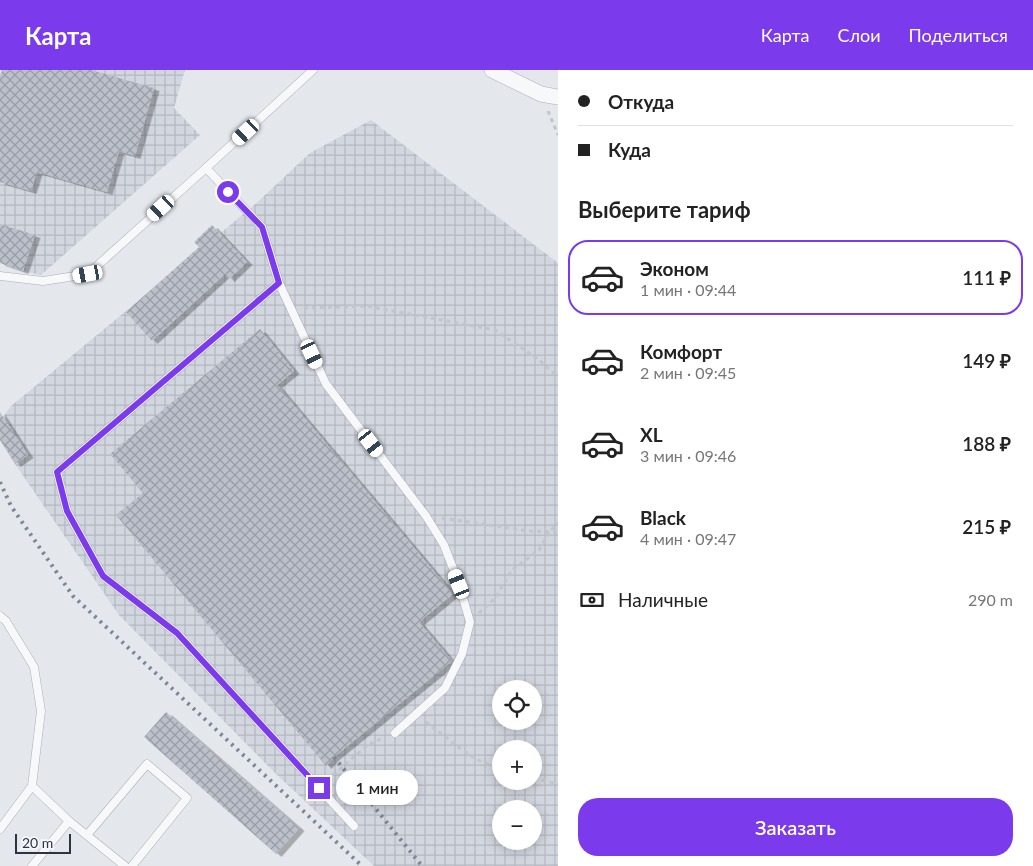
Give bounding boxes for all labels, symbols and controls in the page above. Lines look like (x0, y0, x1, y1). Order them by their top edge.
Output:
text: Карта (25, 21, 92, 50)
text: Карта (761, 24, 809, 46)
text: Слои (837, 24, 881, 46)
text: Поделиться (909, 24, 1008, 46)
text: Откуда (608, 90, 674, 113)
car (229, 116, 262, 148)
text: Куда (608, 138, 651, 161)
route start (217, 181, 239, 203)
car (144, 192, 177, 224)
text: Выберите тариф (578, 196, 751, 223)
icon: car (580, 255, 625, 300)
text: Эконом (640, 257, 709, 280)
car (71, 264, 104, 284)
text: 111 ₽ (962, 266, 1011, 289)
text: 1 мин · 09:44 (640, 280, 736, 299)
car (298, 337, 325, 371)
icon: car (580, 338, 625, 383)
text: Комфорт (640, 340, 722, 363)
text: 149 ₽ (962, 349, 1011, 372)
text: 2 мин · 09:45 (640, 363, 736, 382)
icon: car (580, 421, 625, 466)
text: XL (640, 423, 663, 446)
car (355, 427, 386, 459)
text: 188 ₽ (962, 432, 1011, 455)
text: 3 мин · 09:46 (640, 446, 736, 465)
icon: car (580, 504, 625, 549)
text: Black (640, 506, 686, 529)
text: 215 ₽ (962, 515, 1011, 538)
text: 4 мин · 09:47 (640, 529, 736, 548)
car (446, 567, 471, 601)
icon: cash (578, 586, 606, 614)
text: Наличные (618, 588, 708, 611)
text: 290 m (968, 590, 1013, 609)
map controls (492, 680, 542, 850)
button: locate (492, 680, 542, 730)
button: + (492, 740, 542, 790)
callout: 1 мин (336, 770, 419, 806)
route end (308, 777, 330, 799)
text: 1 мин (356, 778, 398, 797)
button: Заказать (578, 798, 1013, 856)
button: − (492, 800, 542, 850)
scale bar (15, 831, 71, 854)
text: 20 m (22, 834, 53, 851)

